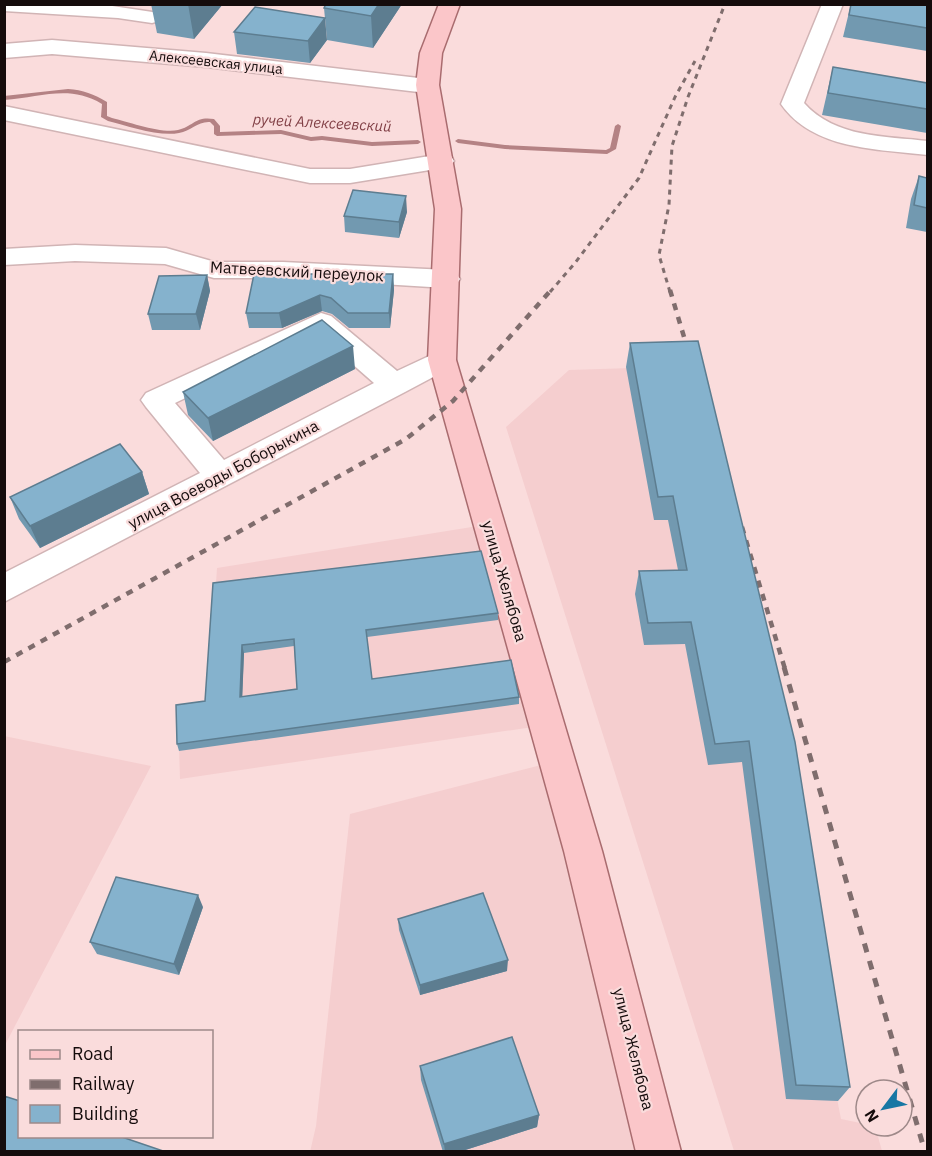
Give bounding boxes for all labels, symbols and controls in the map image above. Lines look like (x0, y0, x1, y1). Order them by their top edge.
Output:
street label: Алексеевская улица (148, 46, 284, 78)
water label: ручей Алексеевский (251, 109, 392, 136)
street label: Матвеевский переулок (210, 256, 385, 286)
street label: улица Воеводы Боборыкина (124, 415, 322, 533)
street label: улица Желябова (478, 518, 532, 644)
street label: улица Желябова (609, 986, 659, 1113)
legend (18, 1030, 213, 1138)
text: Road (72, 1042, 113, 1065)
text: Railway (72, 1072, 134, 1095)
north arrow (854, 1078, 914, 1138)
text: Building (72, 1102, 139, 1125)
text: N (860, 1106, 883, 1126)

